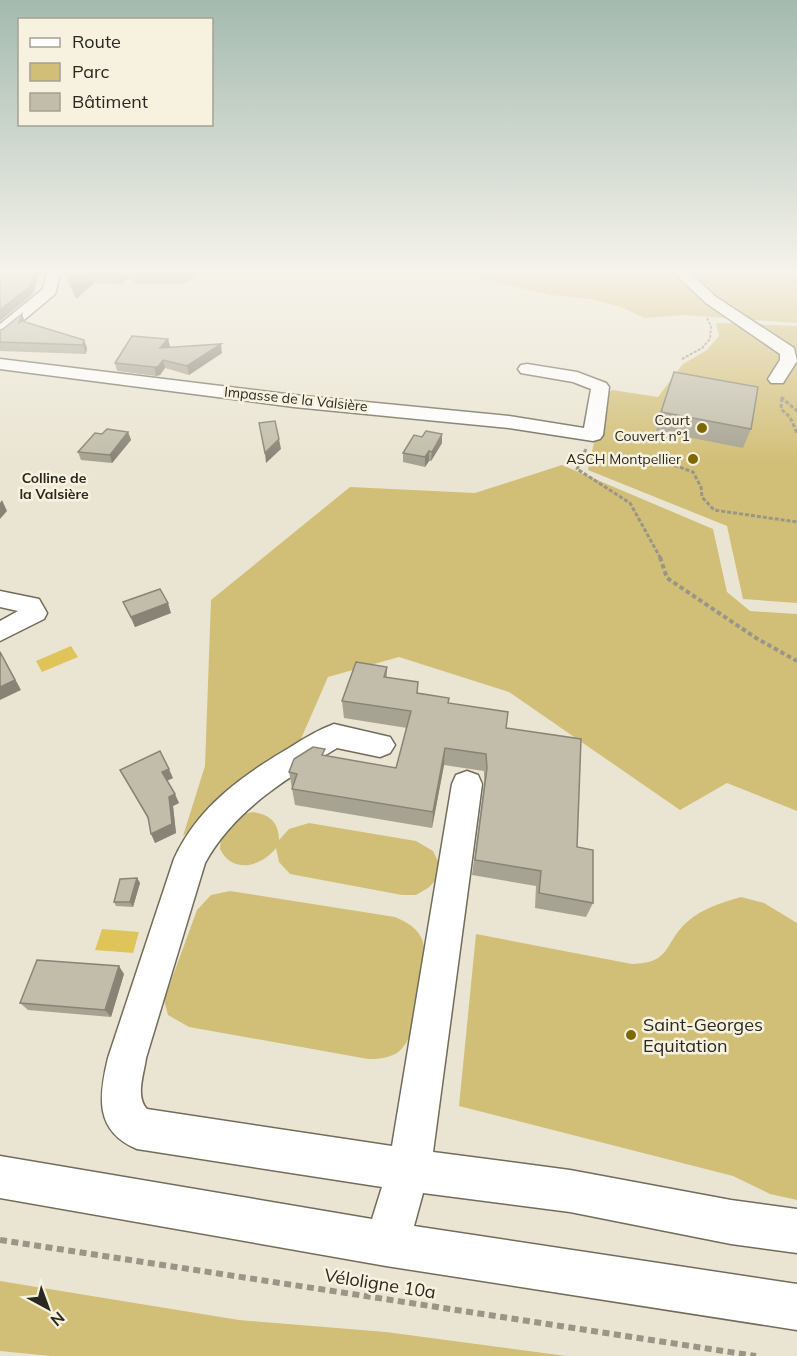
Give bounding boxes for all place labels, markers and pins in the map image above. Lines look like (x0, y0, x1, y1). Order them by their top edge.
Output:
place label: Court Couvert n°1 (614, 411, 690, 445)
marker: Court Couvert n°1 (695, 421, 709, 435)
place label: ASCH Montpellier (566, 450, 682, 468)
marker: ASCH Montpellier (686, 452, 700, 466)
place label: Saint-Georges Equitation (643, 1013, 763, 1057)
marker: Saint-Georges Equitation (624, 1028, 638, 1042)

